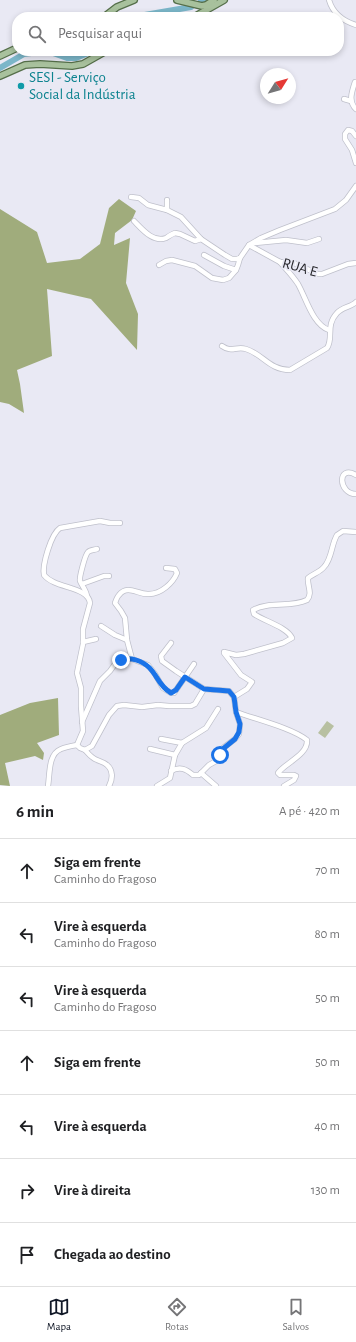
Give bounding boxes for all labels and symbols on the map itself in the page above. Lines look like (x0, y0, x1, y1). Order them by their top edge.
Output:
north arrow (260, 68, 296, 104)
place label: SESI - Serviço Social da Indústria (29, 70, 136, 102)
marker: SESI - Serviço Social da Indústria (16, 81, 26, 91)
street label: RUA E (281, 255, 319, 280)
route end (112, 651, 130, 669)
route start (211, 746, 229, 764)

